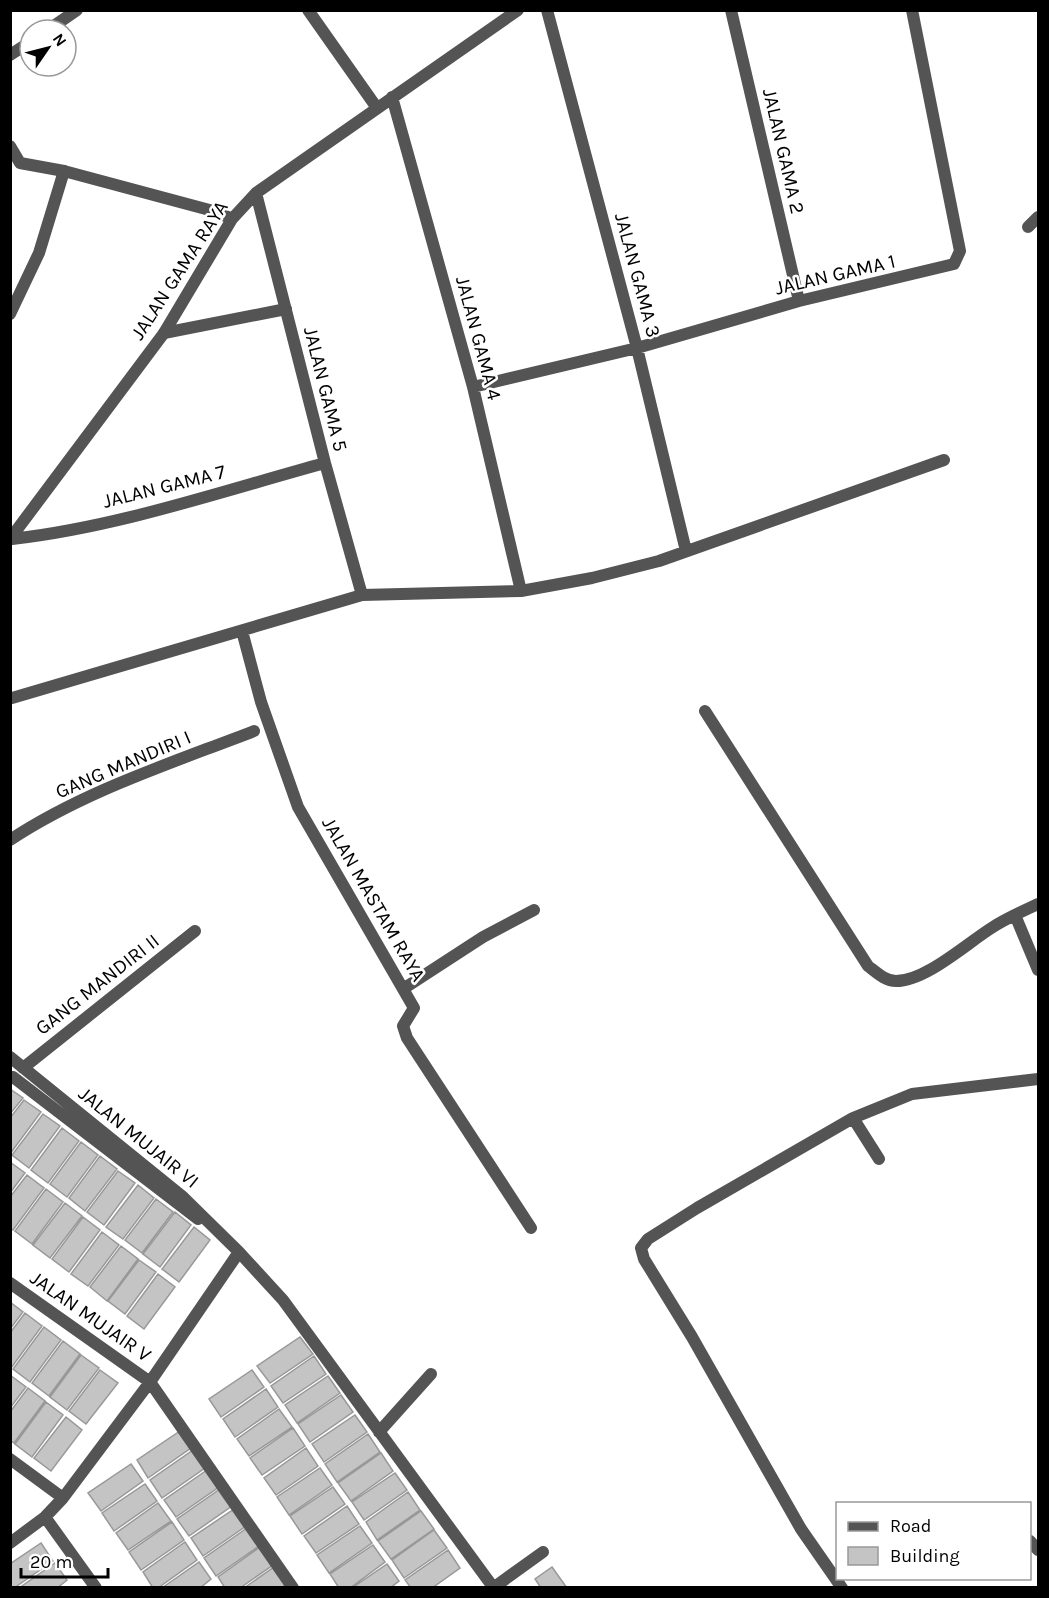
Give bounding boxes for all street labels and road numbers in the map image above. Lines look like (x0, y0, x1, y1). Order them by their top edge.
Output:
street label: JALAN GAMA 2 (758, 86, 809, 216)
street label: JALAN GAMA RAYA (126, 197, 233, 344)
street label: JALAN GAMA 3 (610, 210, 665, 340)
street label: JALAN GAMA 1 (773, 249, 898, 300)
street label: JALAN GAMA 4 (451, 274, 506, 403)
street label: JALAN GAMA 5 (299, 324, 352, 454)
street label: JALAN GAMA 7 (100, 460, 229, 513)
street label: GANG MANDIRI I (52, 726, 194, 803)
street label: JALAN MASTAM RAYA (317, 813, 430, 986)
street label: GANG MANDIRI II (31, 929, 164, 1040)
street label: JALAN MUJAIR VI (74, 1082, 203, 1193)
street label: JALAN MUJAIR V (26, 1266, 156, 1367)

